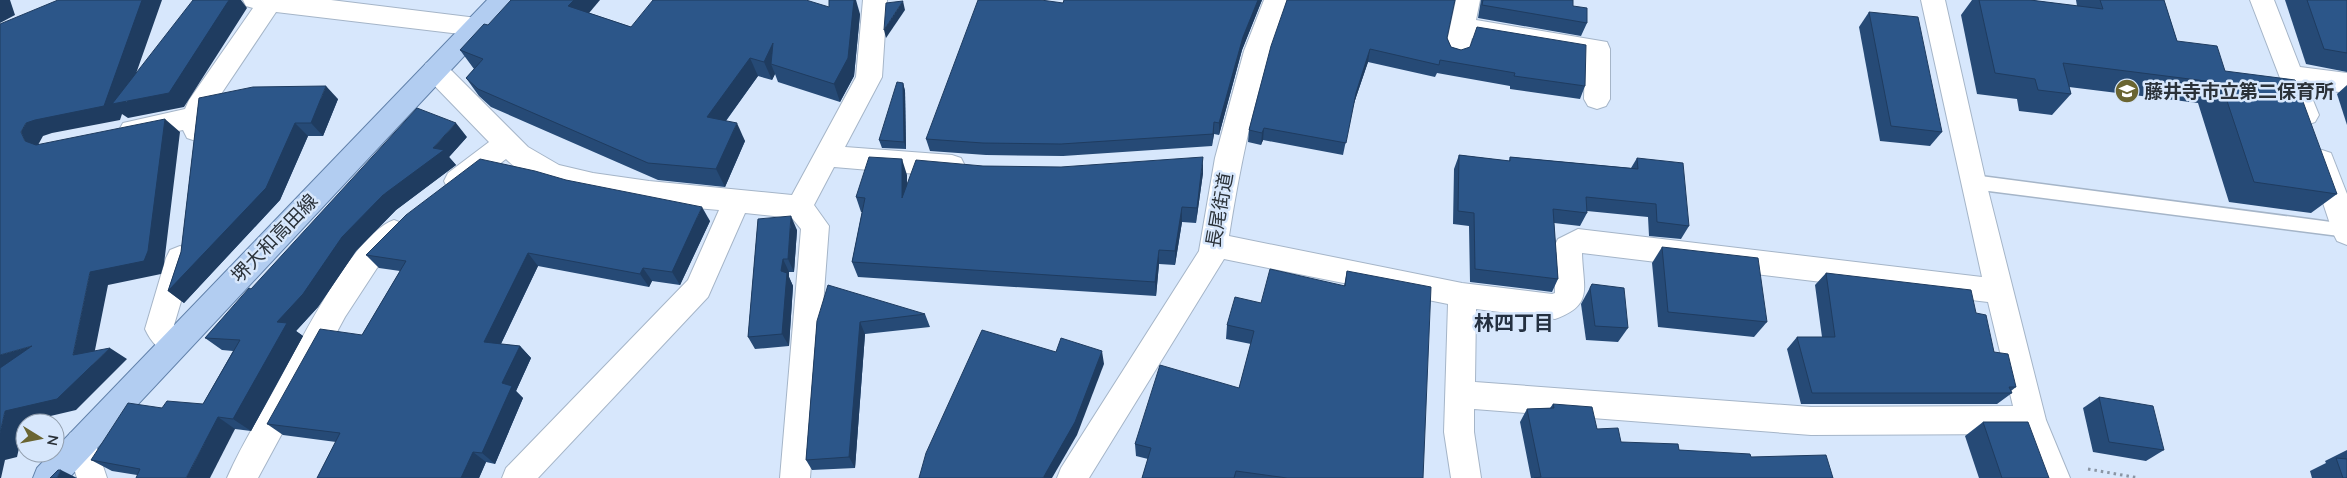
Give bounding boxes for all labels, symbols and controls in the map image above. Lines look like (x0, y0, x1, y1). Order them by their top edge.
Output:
school or university icon: 藤井寺市立第二保育所 (2114, 78, 2140, 104)
place label: 藤井寺市立第二保育所 (2144, 79, 2334, 103)
street label: 長尾街道 (1201, 170, 1237, 250)
street label: 堺大和高田線 (226, 189, 322, 287)
district label: 林四丁目 (1474, 310, 1554, 335)
north arrow (15, 413, 65, 463)
text: N (43, 433, 63, 447)

